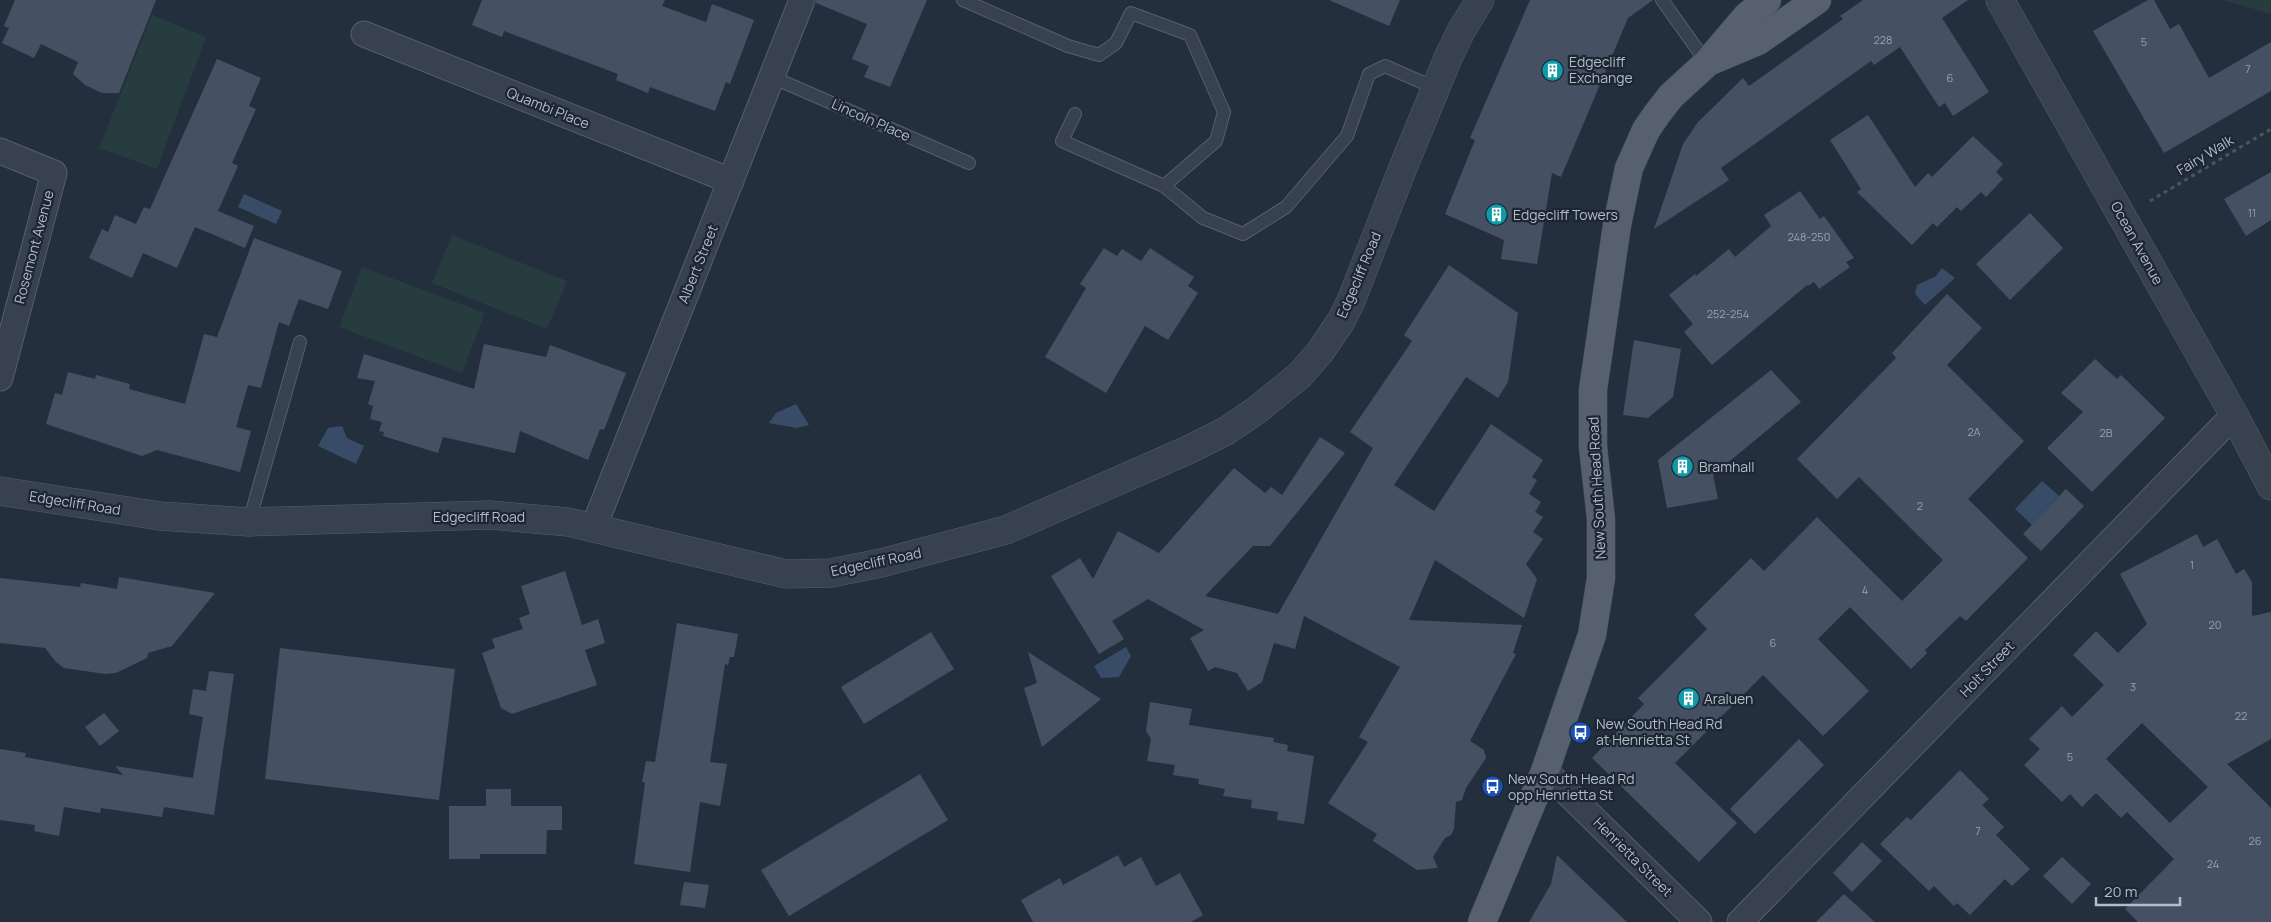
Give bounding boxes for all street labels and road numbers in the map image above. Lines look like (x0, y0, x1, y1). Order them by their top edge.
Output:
street label: Quambi Place (504, 82, 592, 133)
street label: Lincoln Place (829, 94, 913, 145)
street label: Fairy Walk (2173, 130, 2238, 179)
street label: Rosemont Avenue (9, 188, 58, 306)
street label: Ocean Avenue (2107, 198, 2168, 288)
street label: Albert Street (673, 221, 722, 306)
street label: Edgecliff Road (1332, 229, 1385, 321)
street label: New South Head Road (1583, 416, 1610, 560)
street label: Edgecliff Road (28, 486, 122, 519)
street label: Edgecliff Road (433, 507, 525, 526)
street label: Edgecliff Road (829, 543, 923, 580)
street label: Holt Street (1955, 636, 2018, 701)
street label: Henrietta Street (1590, 813, 1677, 901)

